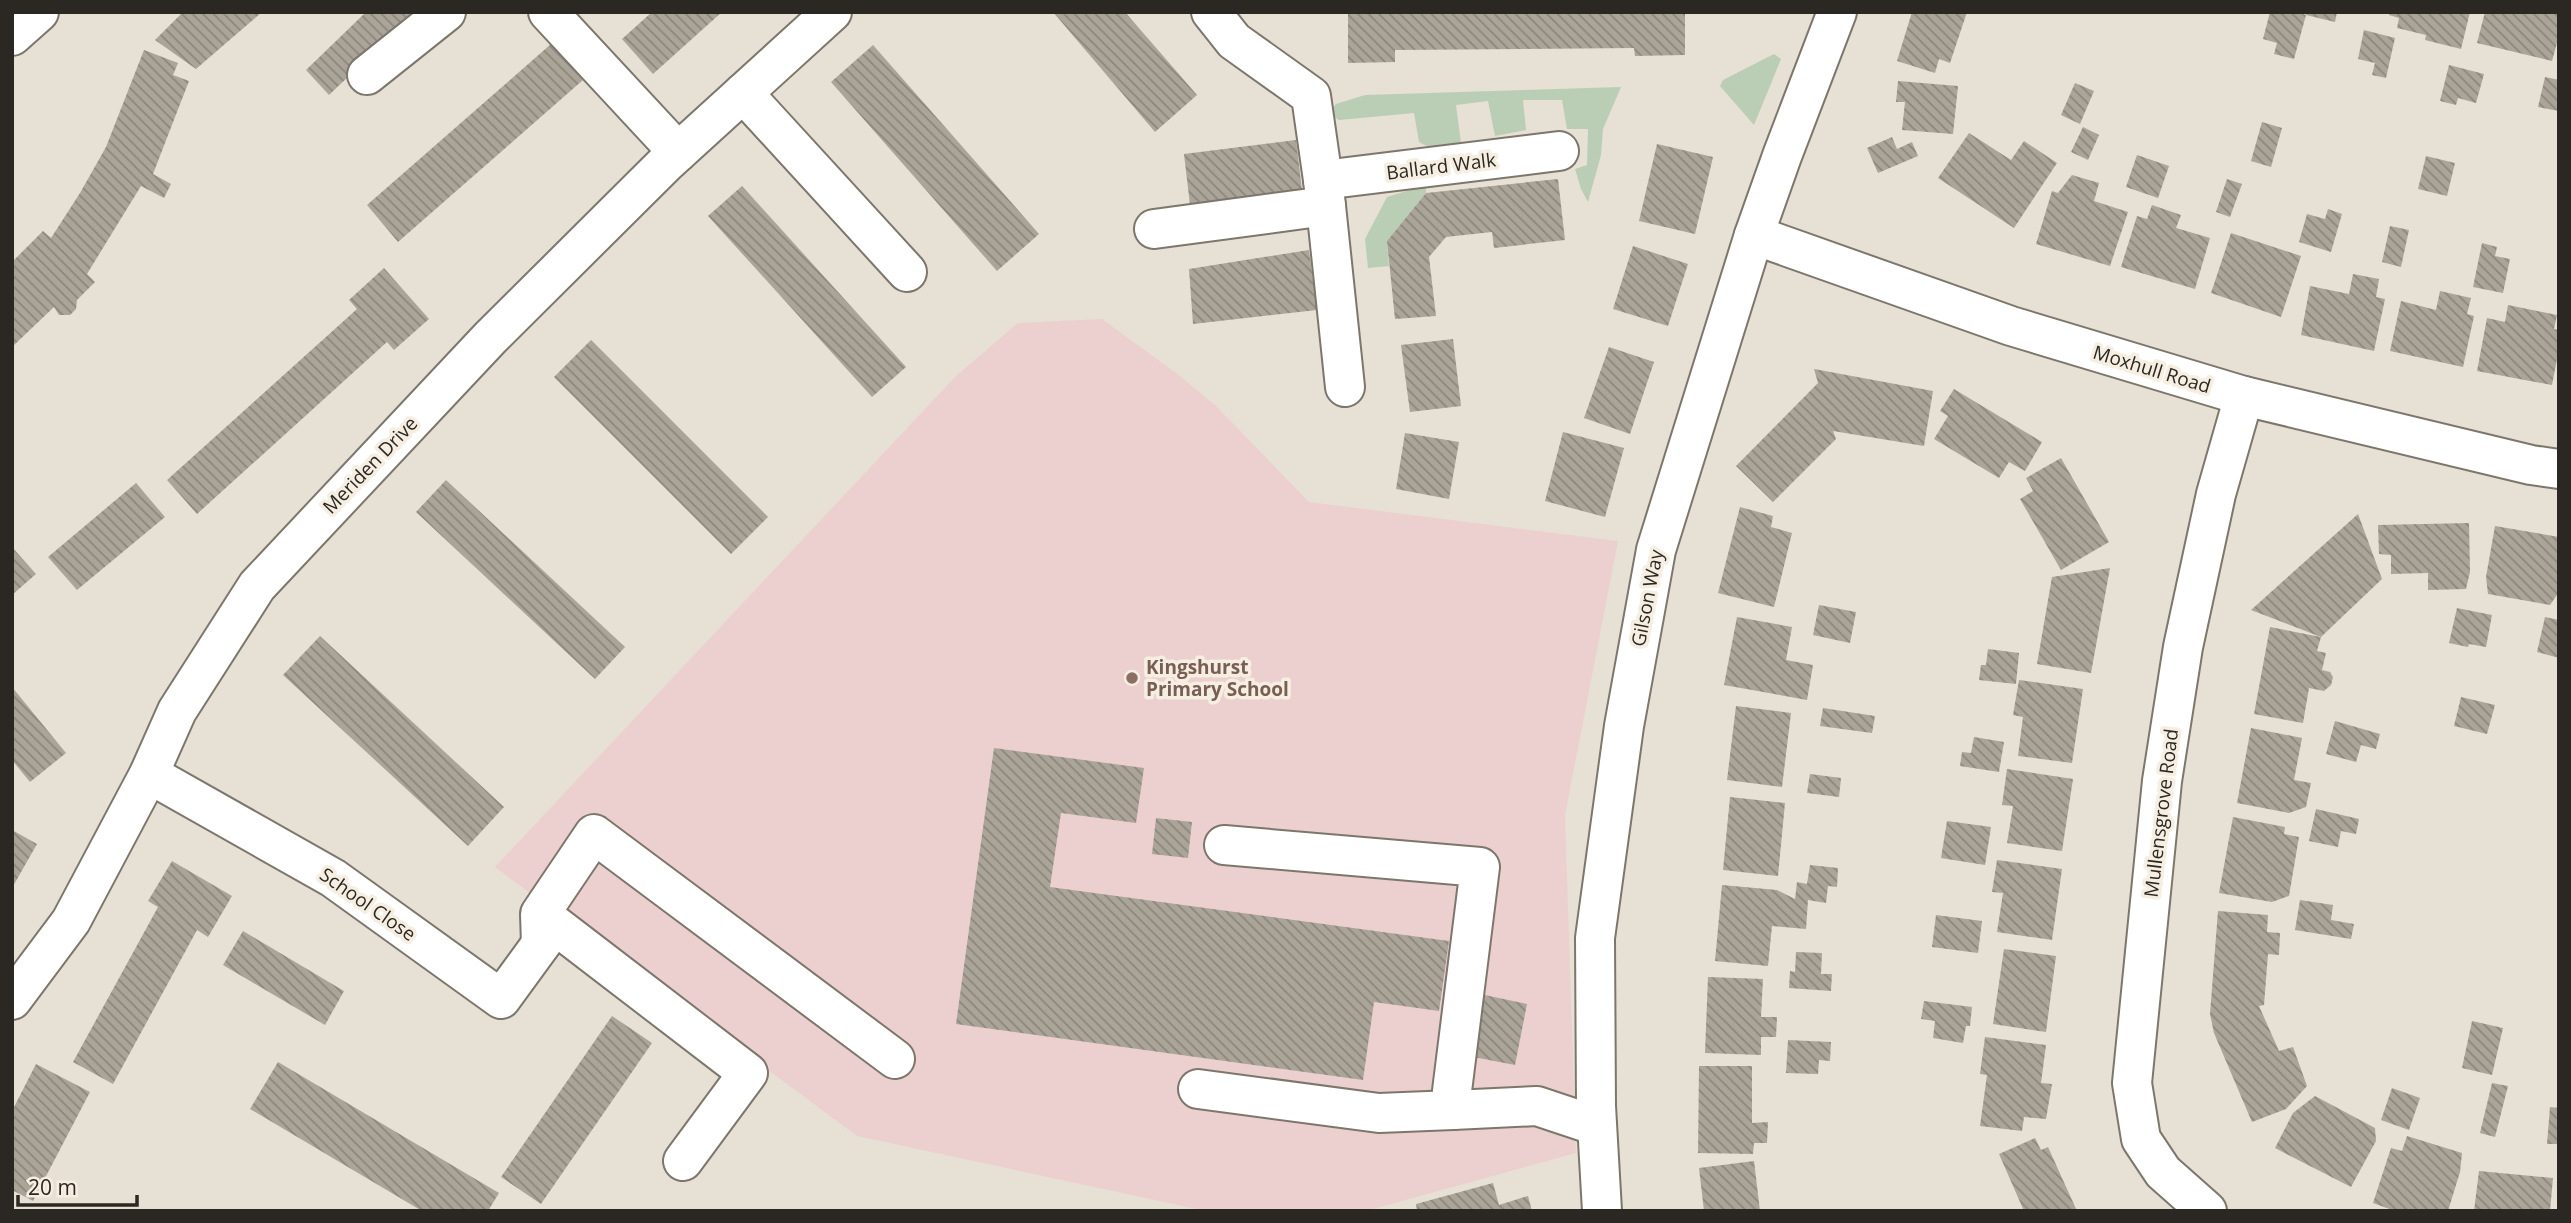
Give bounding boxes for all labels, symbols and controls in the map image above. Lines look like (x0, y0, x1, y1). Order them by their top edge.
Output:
street label: Ballard Walk (1385, 146, 1497, 186)
street label: Moxhull Road (2090, 339, 2214, 399)
street label: Meriden Drive (317, 411, 423, 519)
street label: Gilson Way (1625, 547, 1669, 649)
place label: Kingshurst Primary School (1146, 654, 1289, 702)
marker: Kingshurst Primary School (1124, 670, 1140, 686)
street label: Mullensgrove Road (2138, 727, 2184, 899)
street label: School Close (315, 861, 421, 947)
scale bar (18, 1164, 136, 1208)
text: 20 m (28, 1173, 77, 1201)

